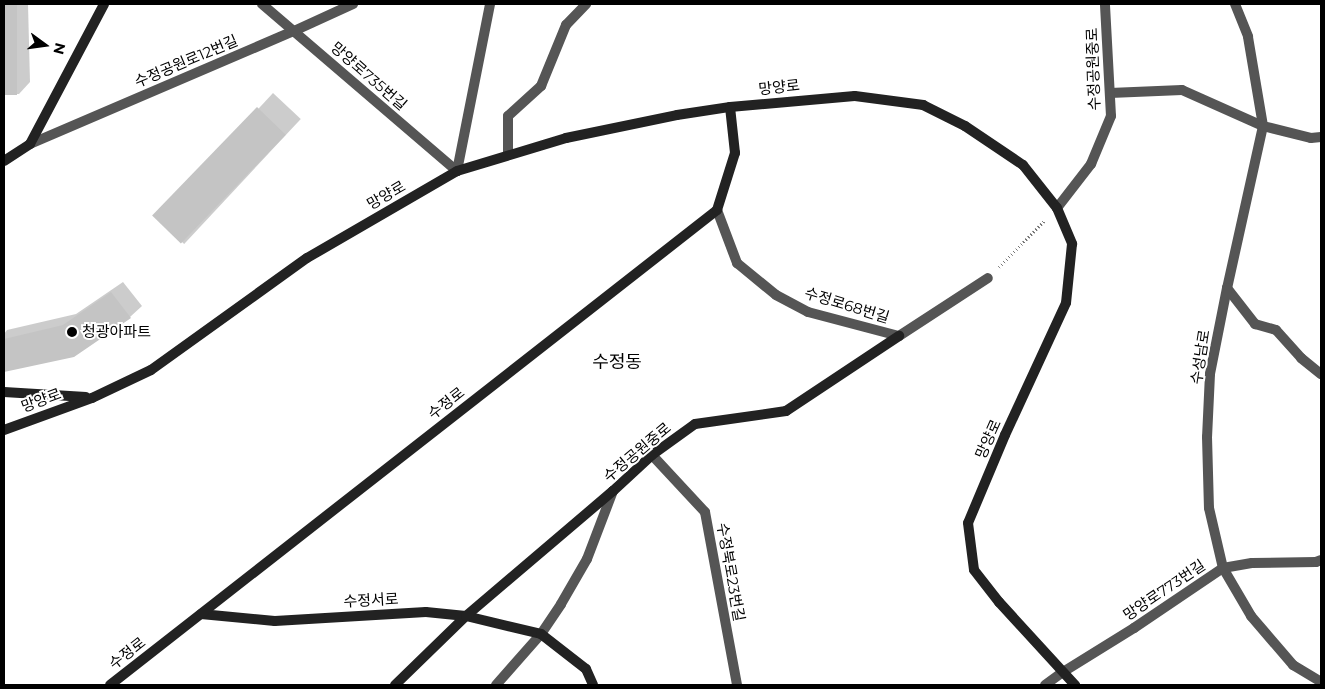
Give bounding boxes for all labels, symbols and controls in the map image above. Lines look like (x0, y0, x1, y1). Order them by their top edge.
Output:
north arrow (20, 20, 70, 70)
street label: 수정공원중로 (1083, 27, 1103, 111)
street label: 수정공원로12번길 (132, 31, 240, 91)
street label: 망양로735번길 (327, 38, 411, 114)
text: N (49, 41, 70, 56)
street label: 망양로 (757, 76, 801, 98)
street label: 망양로 (364, 177, 408, 213)
street label: 수정로68번길 (802, 284, 892, 326)
place label: 청광아파트 (82, 323, 151, 341)
marker: 청광아파트 (66, 326, 78, 338)
street label: 수성남로 (1187, 328, 1213, 386)
district label: 수정동 (592, 351, 642, 373)
street label: 수정로 (424, 383, 468, 423)
street label: 망양로 (18, 384, 64, 416)
street label: 망양로 (971, 416, 1005, 462)
street label: 수정공원중로 (600, 418, 674, 486)
street label: 수정북로23번길 (713, 521, 749, 623)
street label: 망양로773번길 (1120, 556, 1208, 624)
street label: 수정서로 (343, 590, 399, 610)
street label: 수정로 (105, 633, 149, 673)

